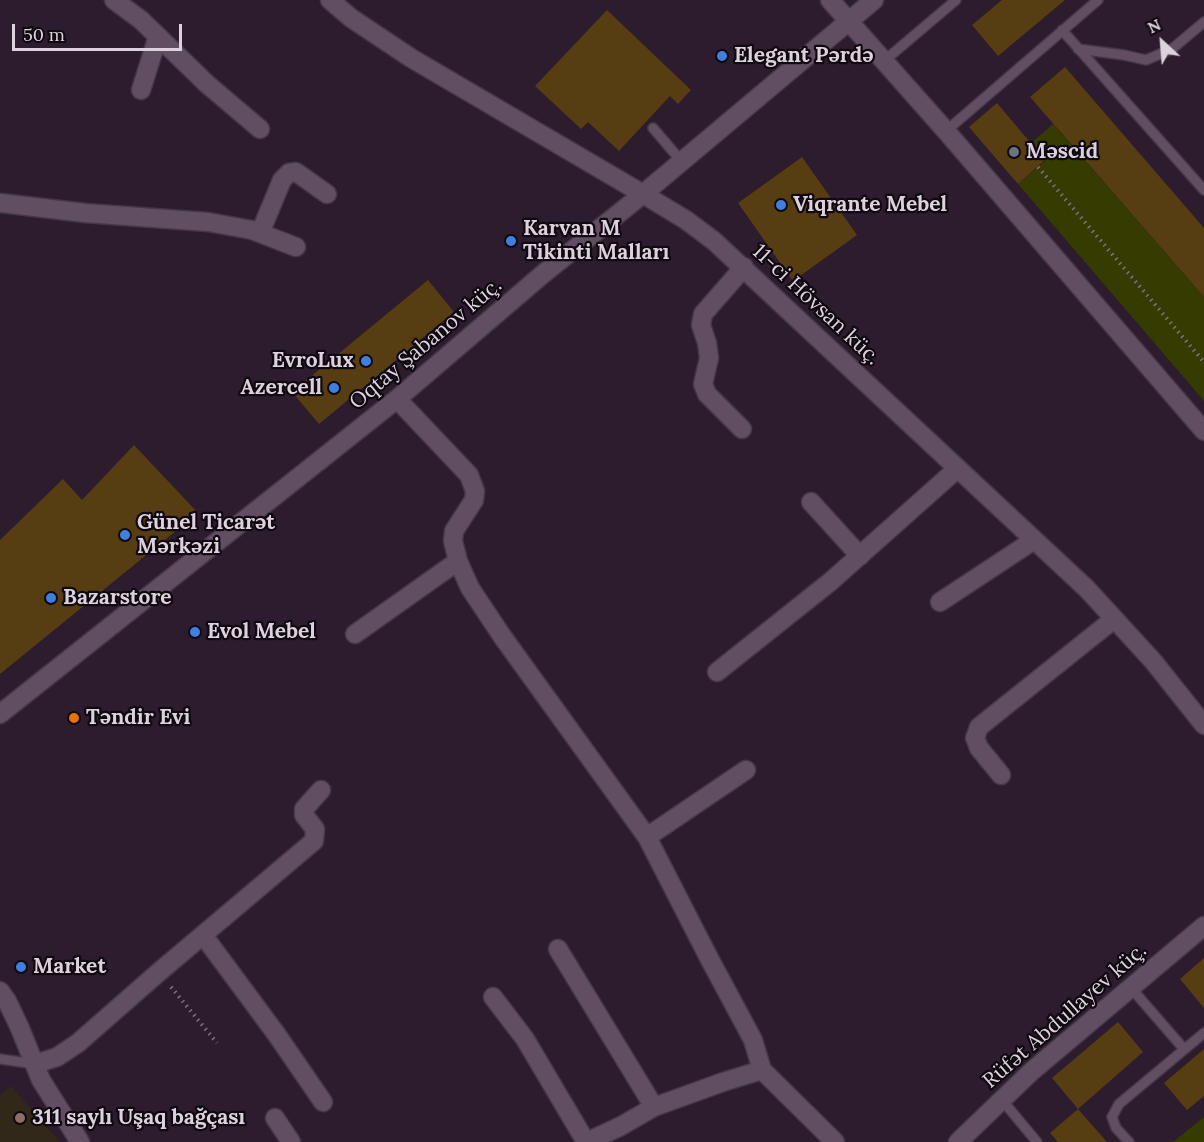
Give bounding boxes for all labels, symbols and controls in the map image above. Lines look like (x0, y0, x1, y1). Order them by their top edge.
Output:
scale bar (15, 12, 184, 50)
north arrow (1132, 12, 1192, 72)
text: N (1144, 14, 1164, 38)
text: 50 m (23, 23, 65, 46)
place label: Elegant Pərdə (734, 43, 873, 69)
marker: Elegant Pərdə (715, 49, 729, 63)
place label: Məscid (1026, 139, 1098, 165)
marker: Məscid (1007, 145, 1021, 159)
place label: Viqrante Mebel (793, 192, 947, 218)
marker: Viqrante Mebel (774, 198, 788, 212)
place label: Karvan M Tikinti Malları (523, 216, 669, 266)
marker: Karvan M Tikinti Malları (504, 234, 518, 248)
street label: 11-ci Hövsan küç. (747, 239, 885, 371)
street label: Oqtay Şabanov küç. (345, 273, 507, 415)
place label: EvroLux (272, 348, 354, 374)
marker: EvroLux (359, 354, 373, 368)
place label: Azercell (240, 375, 322, 401)
marker: Azercell (327, 381, 341, 395)
place label: Günel Ticarət Mərkəzi (137, 510, 275, 560)
marker: Günel Ticarət Mərkəzi (118, 528, 132, 542)
place label: Bazarstore (63, 585, 172, 611)
marker: Bazarstore (44, 591, 58, 605)
place label: Evol Mebel (207, 619, 316, 645)
marker: Evol Mebel (188, 625, 202, 639)
place label: Təndir Evi (86, 705, 190, 731)
marker: Təndir Evi (67, 711, 81, 725)
street label: Rüfət Abdullayev küç. (978, 938, 1152, 1094)
place label: Market (33, 954, 106, 980)
marker: Market (14, 960, 28, 974)
place label: 311 saylı Uşaq bağçası (32, 1105, 245, 1131)
marker: 311 saylı Uşaq bağçası (13, 1111, 27, 1125)

